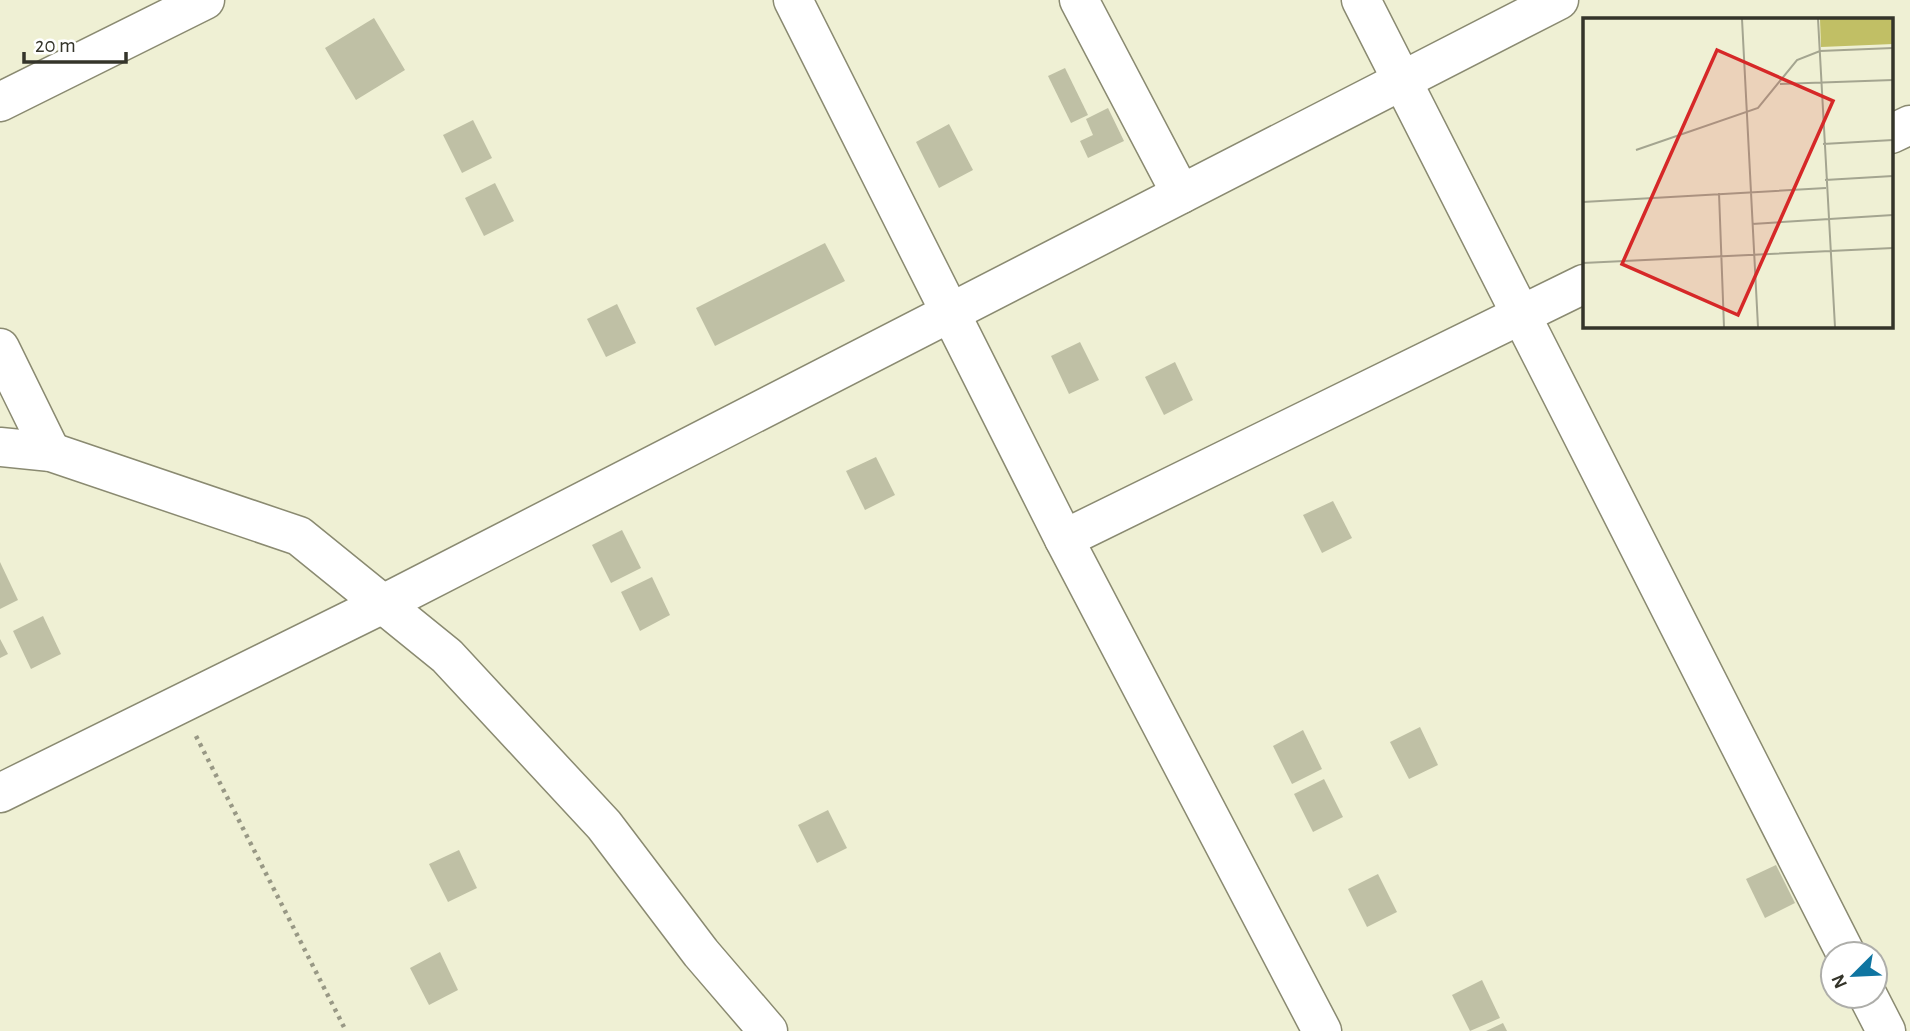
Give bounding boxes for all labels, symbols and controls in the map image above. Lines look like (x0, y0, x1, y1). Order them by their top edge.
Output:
inset map (1583, 18, 1892, 327)
scale bar (24, 21, 126, 65)
text: 20 m (35, 35, 76, 56)
north arrow (1819, 940, 1889, 1010)
text: N (1828, 971, 1851, 991)

